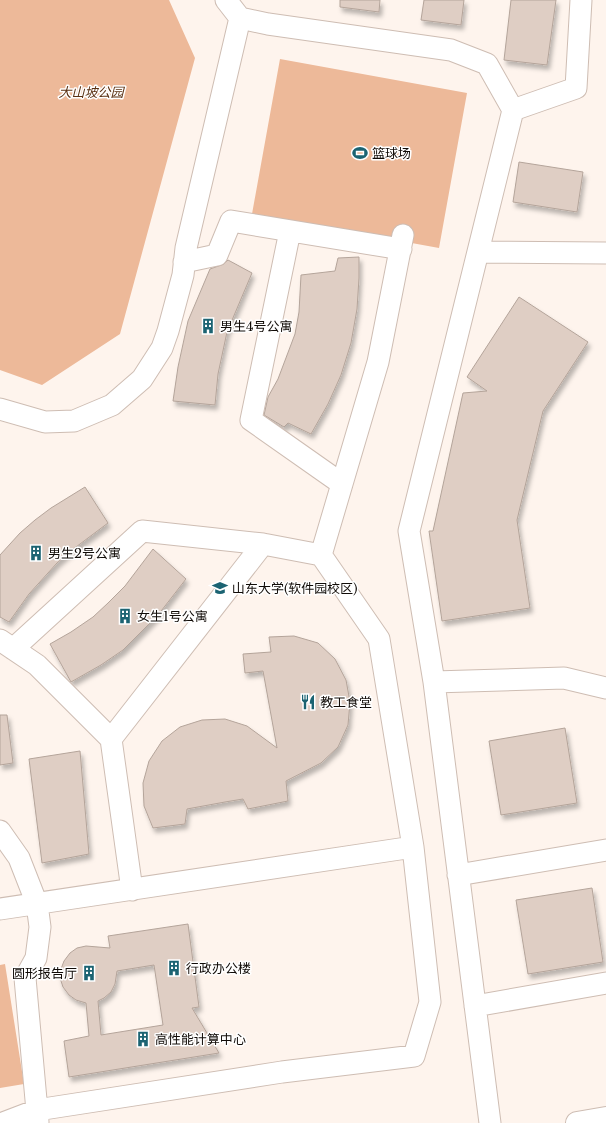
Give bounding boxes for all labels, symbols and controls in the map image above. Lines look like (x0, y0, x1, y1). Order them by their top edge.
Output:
park label: 大山坡公园 (58, 84, 125, 101)
sports icon: 篮球场 (351, 144, 369, 162)
place label: 篮球场 (372, 145, 411, 162)
building icon: 男生4号公寓 (199, 317, 217, 335)
place label: 男生4号公寓 (220, 318, 293, 335)
building icon: 男生2号公寓 (27, 544, 45, 562)
place label: 男生2号公寓 (48, 545, 121, 562)
school or university icon: 山东大学(软件园校区) (211, 579, 229, 597)
place label: 山东大学(软件园校区) (232, 580, 358, 597)
building icon: 女生1号公寓 (116, 607, 134, 625)
place label: 女生1号公寓 (137, 608, 208, 625)
restaurant icon: 教工食堂 (299, 693, 317, 711)
place label: 教工食堂 (320, 694, 372, 711)
building icon: 行政办公楼 (165, 959, 183, 977)
place label: 行政办公楼 (186, 960, 251, 977)
building icon: 圆形报告厅 (80, 964, 98, 982)
place label: 圆形报告厅 (12, 965, 77, 982)
building icon: 高性能计算中心 (134, 1030, 152, 1048)
place label: 高性能计算中心 (155, 1031, 246, 1048)

